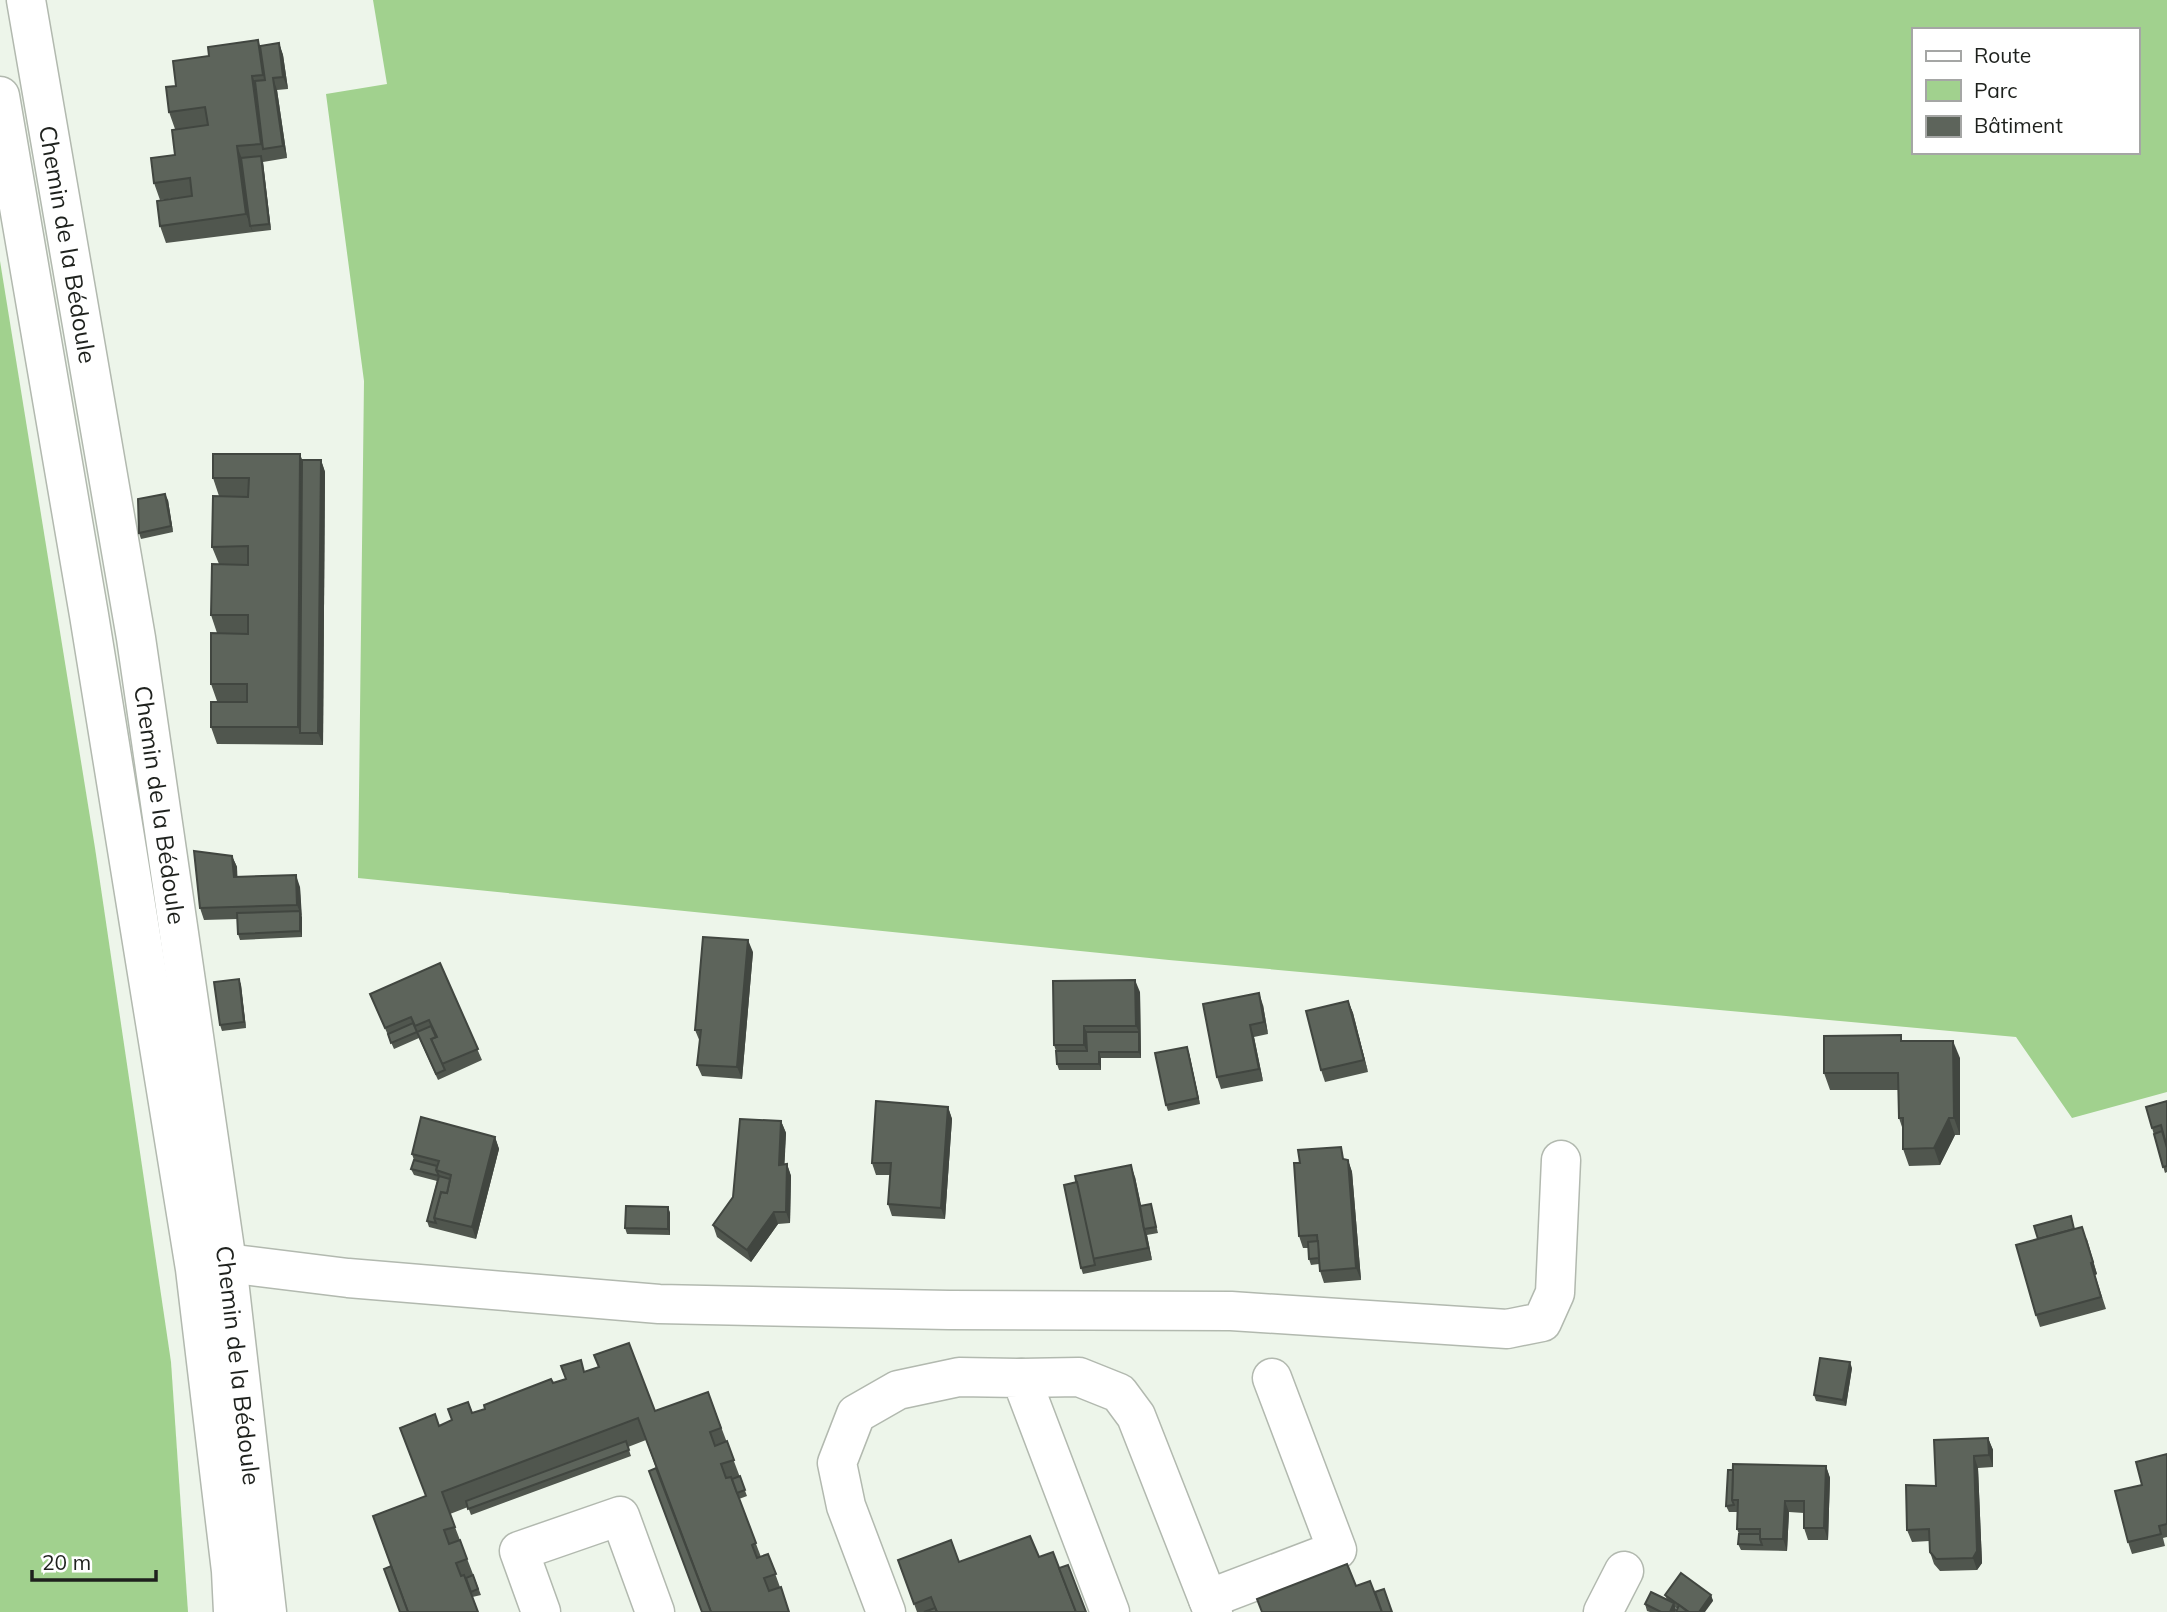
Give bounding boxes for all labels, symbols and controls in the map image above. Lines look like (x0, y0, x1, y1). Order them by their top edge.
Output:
legend (1912, 28, 2139, 154)
text: Route (1974, 42, 2031, 68)
text: Parc (1974, 77, 2018, 103)
text: Bâtiment (1974, 112, 2063, 138)
street label: Chemin de la Bédoule (33, 123, 103, 366)
street label: Chemin de la Bédoule (128, 683, 192, 926)
street label: Chemin de la Bédoule (210, 1244, 267, 1487)
scale bar (32, 1538, 156, 1582)
text: 20 m (42, 1549, 91, 1575)

